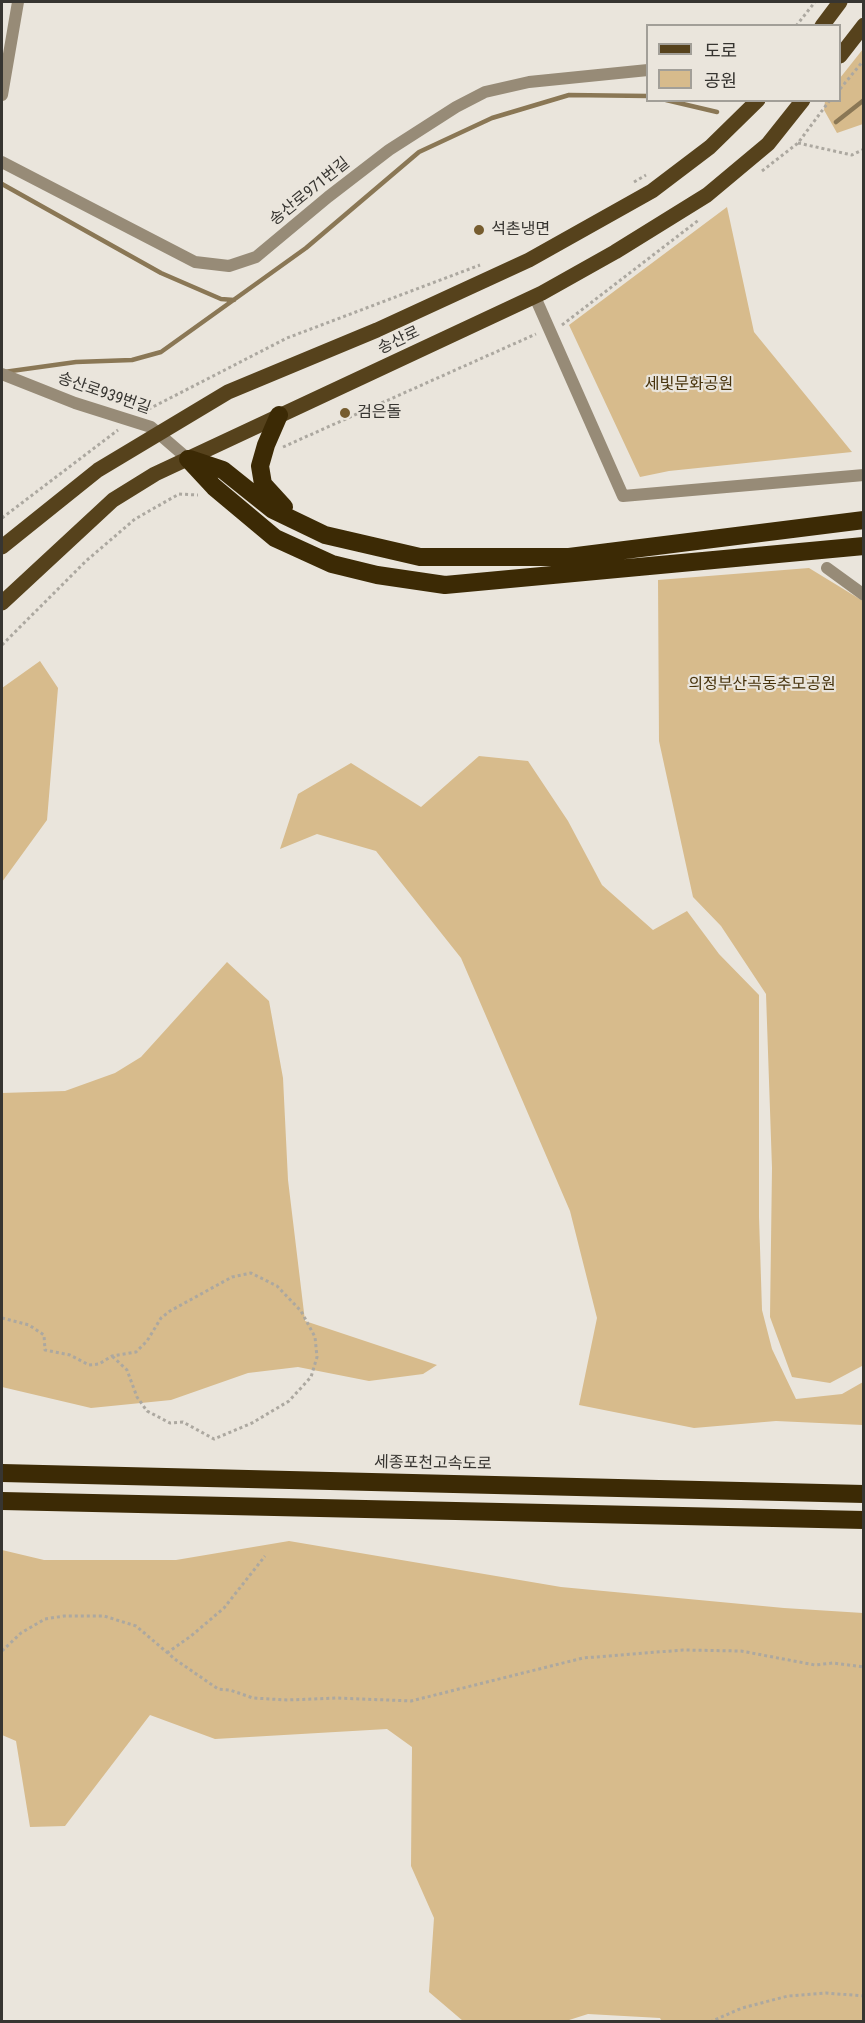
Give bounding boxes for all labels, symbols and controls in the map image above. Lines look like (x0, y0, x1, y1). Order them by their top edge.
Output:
legend (646, 24, 841, 102)
text: 도로 (704, 40, 737, 61)
text: 공원 (704, 70, 737, 91)
street label: 송산로971번길 (266, 154, 354, 230)
place label: 석촌냉면 (491, 220, 550, 240)
marker: 석촌냉면 (472, 223, 486, 237)
street label: 송산로 (375, 323, 423, 359)
street label: 송산로939번길 (55, 369, 153, 419)
park label: 세빛문화공원 (645, 375, 733, 395)
place label: 검은돌 (357, 403, 401, 423)
marker: 검은돌 (338, 406, 352, 420)
park label: 의정부산곡동추모공원 (688, 675, 836, 695)
street label: 세종포천고속도로 (374, 1453, 492, 1475)

